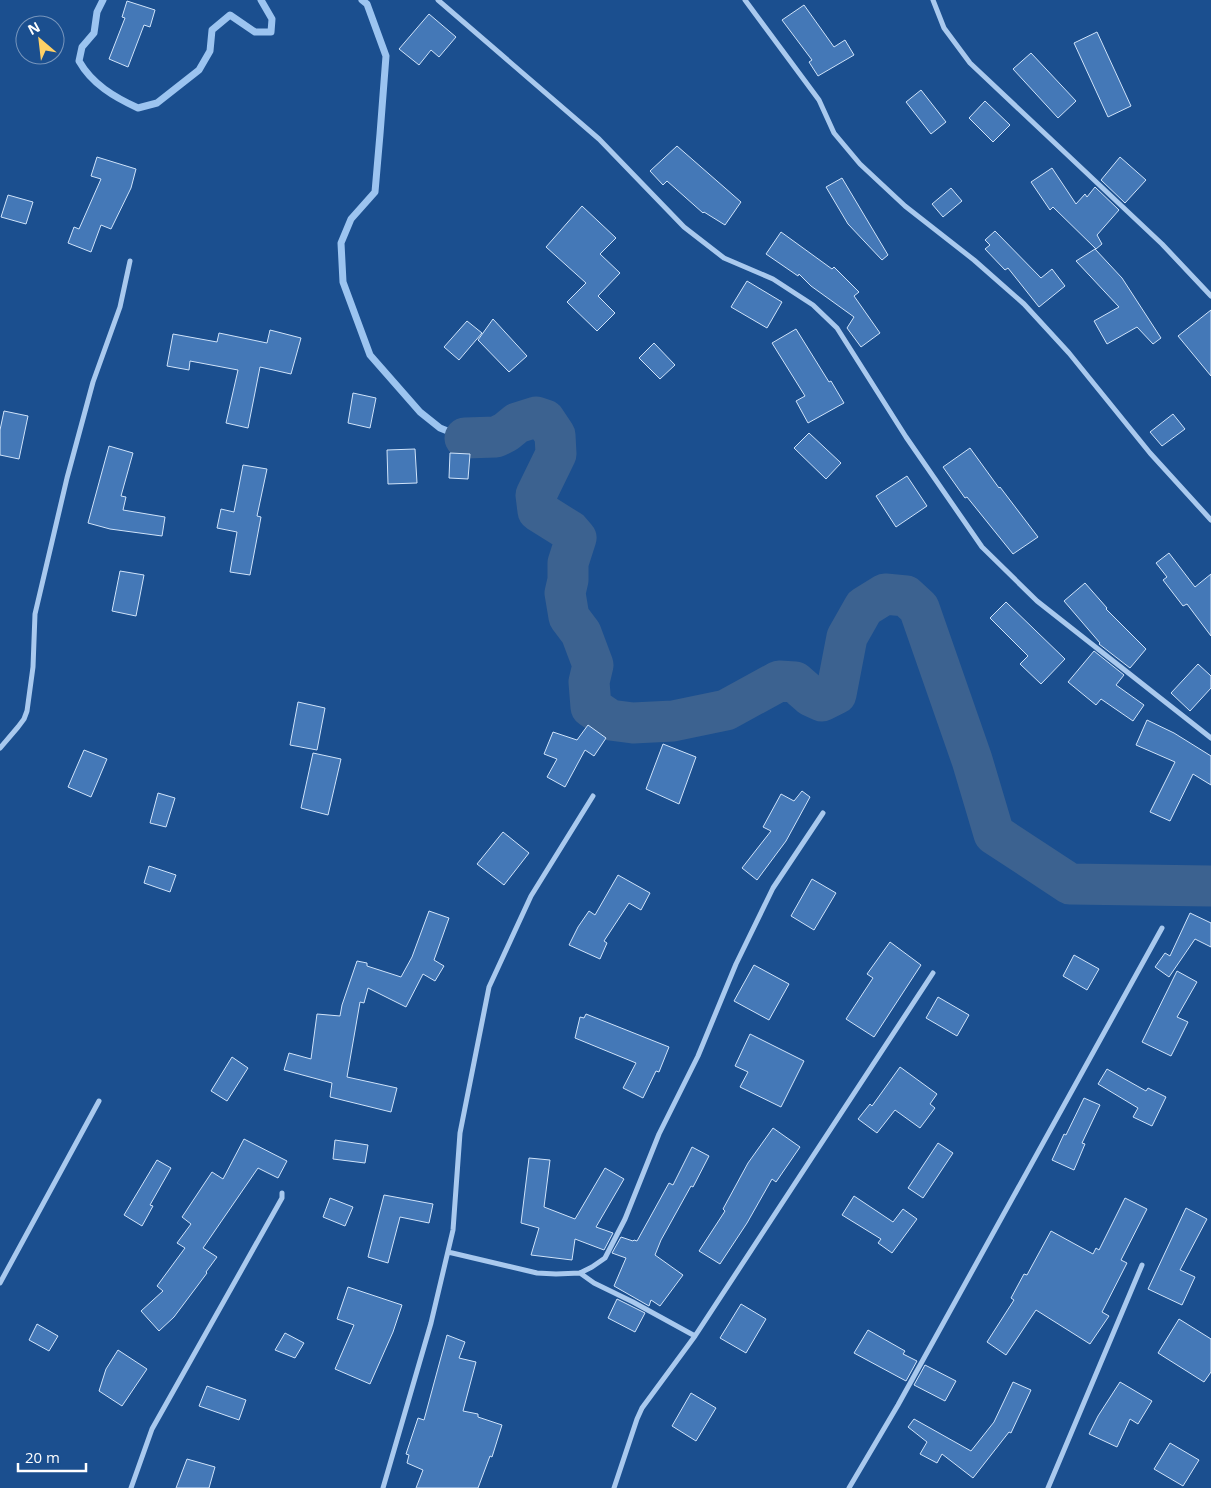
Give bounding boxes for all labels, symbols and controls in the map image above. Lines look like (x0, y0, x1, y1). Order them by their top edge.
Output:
north arrow (15, 15, 65, 65)
text: N (24, 17, 43, 39)
scale bar (18, 1440, 85, 1472)
text: 20 m (25, 1447, 60, 1467)

